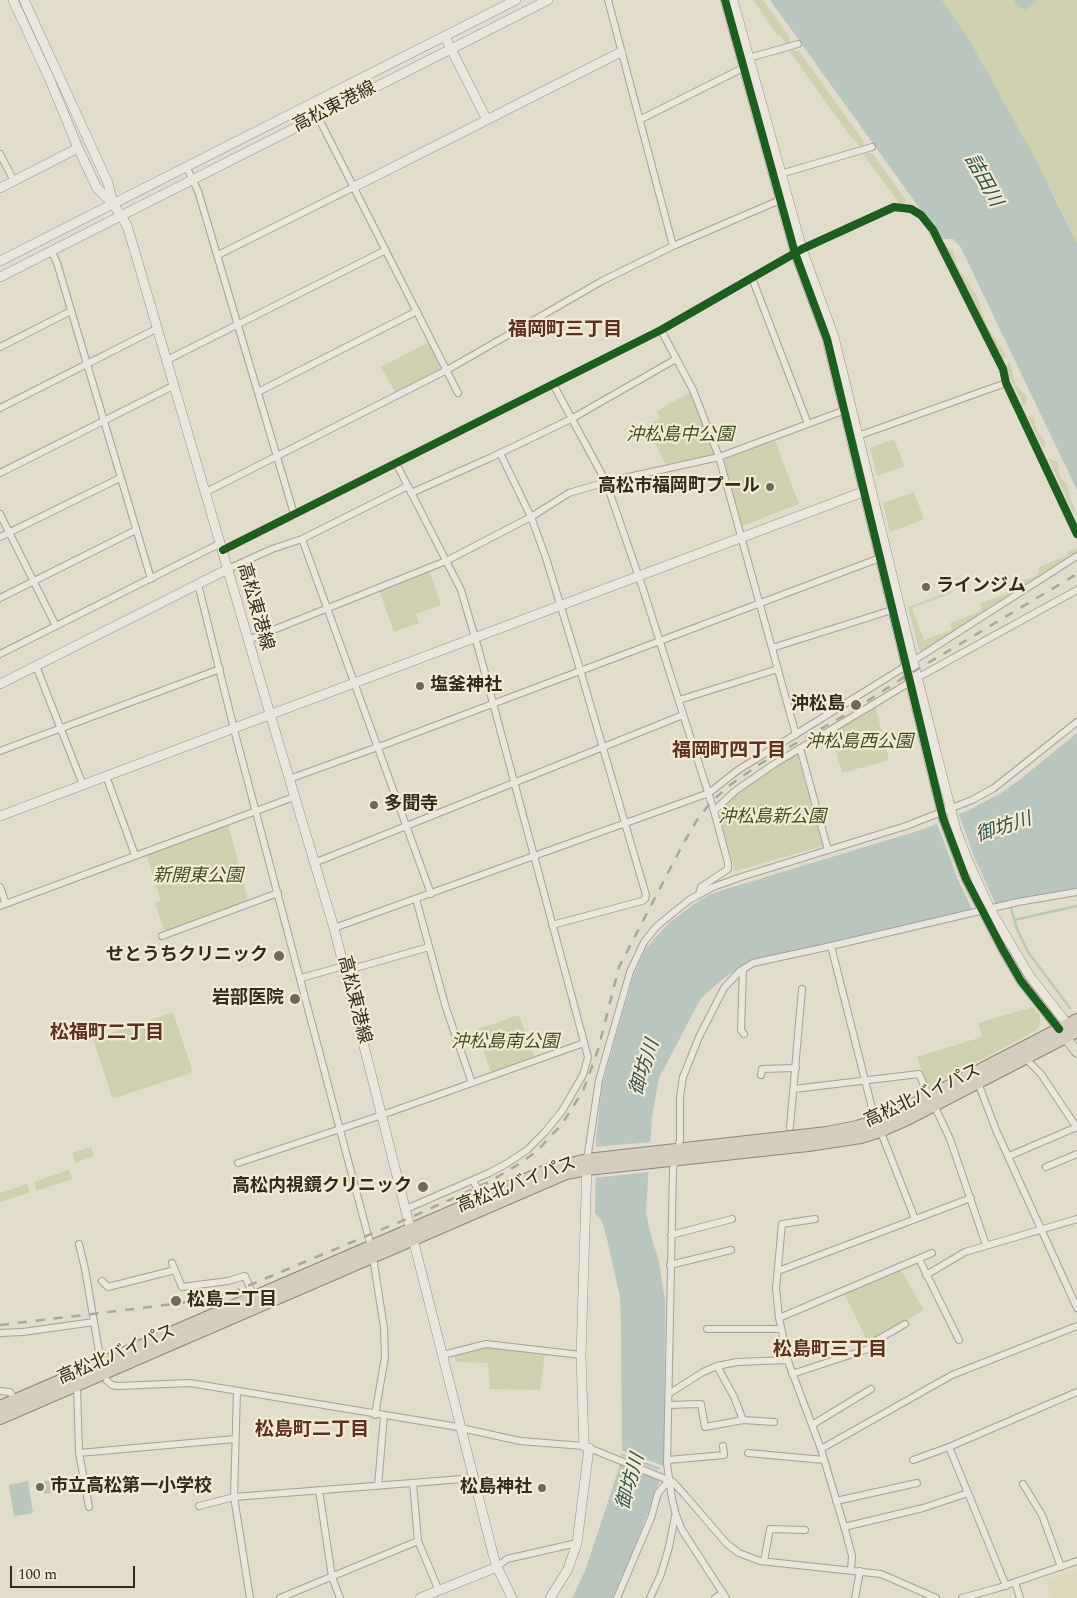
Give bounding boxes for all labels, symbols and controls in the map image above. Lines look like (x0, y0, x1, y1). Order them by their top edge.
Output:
street label: 高松東港線 (290, 78, 380, 138)
water label: 詰田川 (958, 151, 1006, 211)
district label: 福岡町三丁目 (508, 320, 622, 342)
park label: 沖松島中公園 (626, 425, 734, 447)
place label: 高松市福岡町プール (598, 476, 760, 498)
marker: 高松市福岡町プール (764, 481, 776, 493)
street label: 高松東港線 (231, 561, 277, 653)
place label: ラインジム (936, 576, 1026, 598)
marker: ラインジム (920, 581, 932, 593)
place label: 塩釜神社 (430, 675, 502, 697)
marker: 塩釜神社 (414, 680, 426, 692)
place label: 沖松島 (791, 694, 845, 716)
marker: 沖松島 (849, 698, 863, 712)
park label: 沖松島西公園 (805, 732, 913, 754)
district label: 福岡町四丁目 (672, 741, 786, 763)
place label: 多聞寺 (384, 794, 438, 816)
marker: 多聞寺 (368, 799, 380, 811)
park label: 沖松島新公園 (718, 807, 826, 829)
water label: 御坊川 (973, 809, 1035, 849)
park label: 新開東公園 (153, 866, 243, 888)
place label: せとうちクリニック (106, 945, 268, 967)
marker: せとうちクリニック (272, 949, 286, 963)
street label: 高松東港線 (332, 954, 374, 1046)
place label: 岩部医院 (212, 988, 284, 1010)
marker: 岩部医院 (288, 992, 302, 1006)
district label: 松福町二丁目 (50, 1023, 164, 1045)
park label: 沖松島南公園 (451, 1032, 559, 1054)
water label: 御坊川 (626, 1037, 666, 1099)
street label: 高松北バイパス (861, 1061, 985, 1133)
street label: 高松北バイパス (454, 1153, 580, 1219)
place label: 高松内視鏡クリニック (232, 1176, 412, 1198)
marker: 高松内視鏡クリニック (416, 1180, 430, 1194)
place label: 松島二丁目 (187, 1290, 277, 1312)
marker: 松島二丁目 (169, 1294, 183, 1308)
street label: 高松北バイパス (55, 1321, 179, 1391)
district label: 松島町三丁目 (773, 1340, 887, 1362)
district label: 松島町二丁目 (255, 1420, 369, 1442)
water label: 御坊川 (613, 1451, 651, 1513)
place label: 市立高松第一小学校 (50, 1476, 212, 1498)
place label: 松島神社 (460, 1477, 532, 1499)
marker: 市立高松第一小学校 (34, 1481, 46, 1493)
marker: 松島神社 (536, 1482, 548, 1494)
scale bar (12, 1556, 138, 1588)
text: 100 m (18, 1563, 57, 1586)

